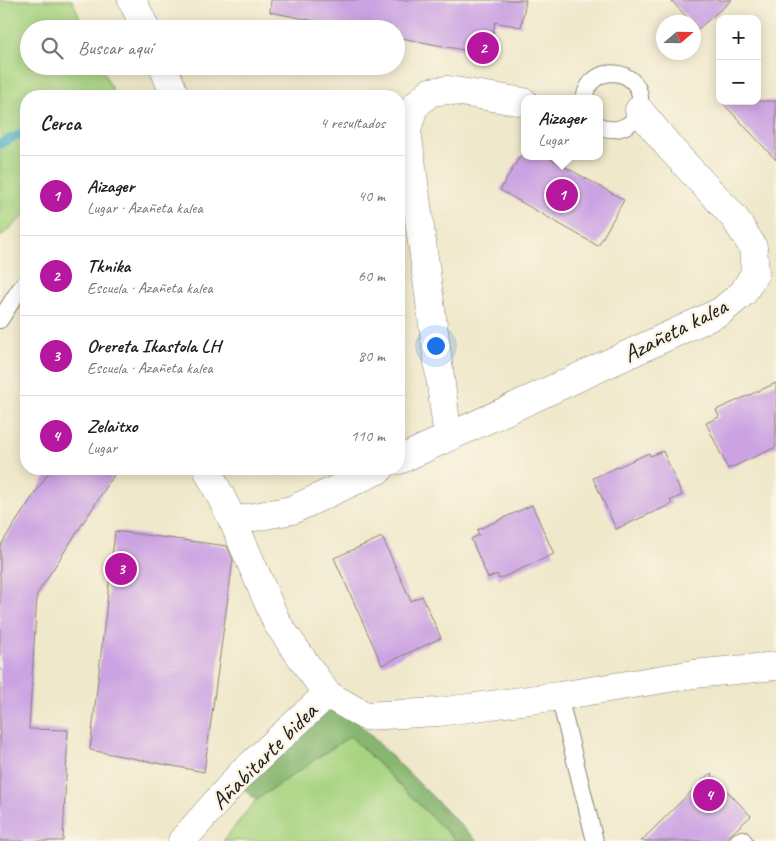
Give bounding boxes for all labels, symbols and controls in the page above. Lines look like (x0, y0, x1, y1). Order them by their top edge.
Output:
north arrow (656, 15, 701, 60)
map controls (716, 15, 761, 105)
button: + (716, 15, 761, 60)
search box (20, 20, 405, 75)
pin: 2 (467, 29, 499, 67)
icon: search (38, 34, 66, 62)
text: Buscar aquí (78, 36, 152, 60)
button: − (716, 60, 761, 105)
popup (521, 95, 603, 160)
text: Aizager (538, 106, 586, 130)
text: Cerca (40, 110, 81, 136)
text: 4 resultados (320, 113, 385, 133)
text: Lugar (538, 130, 568, 150)
text: Aizager (87, 174, 134, 198)
pin: 1 (546, 176, 578, 214)
text: 1 (52, 186, 60, 206)
text: 40 m (358, 186, 385, 206)
text: Lugar · Azañeta kalea (87, 198, 203, 218)
text: Tknika (87, 254, 130, 278)
text: 2 (52, 266, 60, 286)
text: 60 m (358, 266, 385, 286)
text: Escuela · Azañeta kalea (87, 278, 213, 298)
street label: Azañeta kalea (618, 290, 733, 369)
your location (423, 333, 449, 359)
text: Orereta Ikastola LH (87, 334, 220, 358)
text: 3 (52, 346, 60, 366)
text: 80 m (358, 346, 385, 366)
text: Escuela · Azañeta kalea (87, 358, 213, 378)
text: Zelaitxo (87, 414, 137, 438)
text: 4 (52, 426, 60, 446)
text: 110 m (351, 426, 385, 446)
text: Lugar (87, 438, 117, 458)
pin: 3 (105, 550, 137, 588)
street label: Añabitarte bidea (204, 695, 325, 816)
pin: 4 (693, 776, 725, 814)

